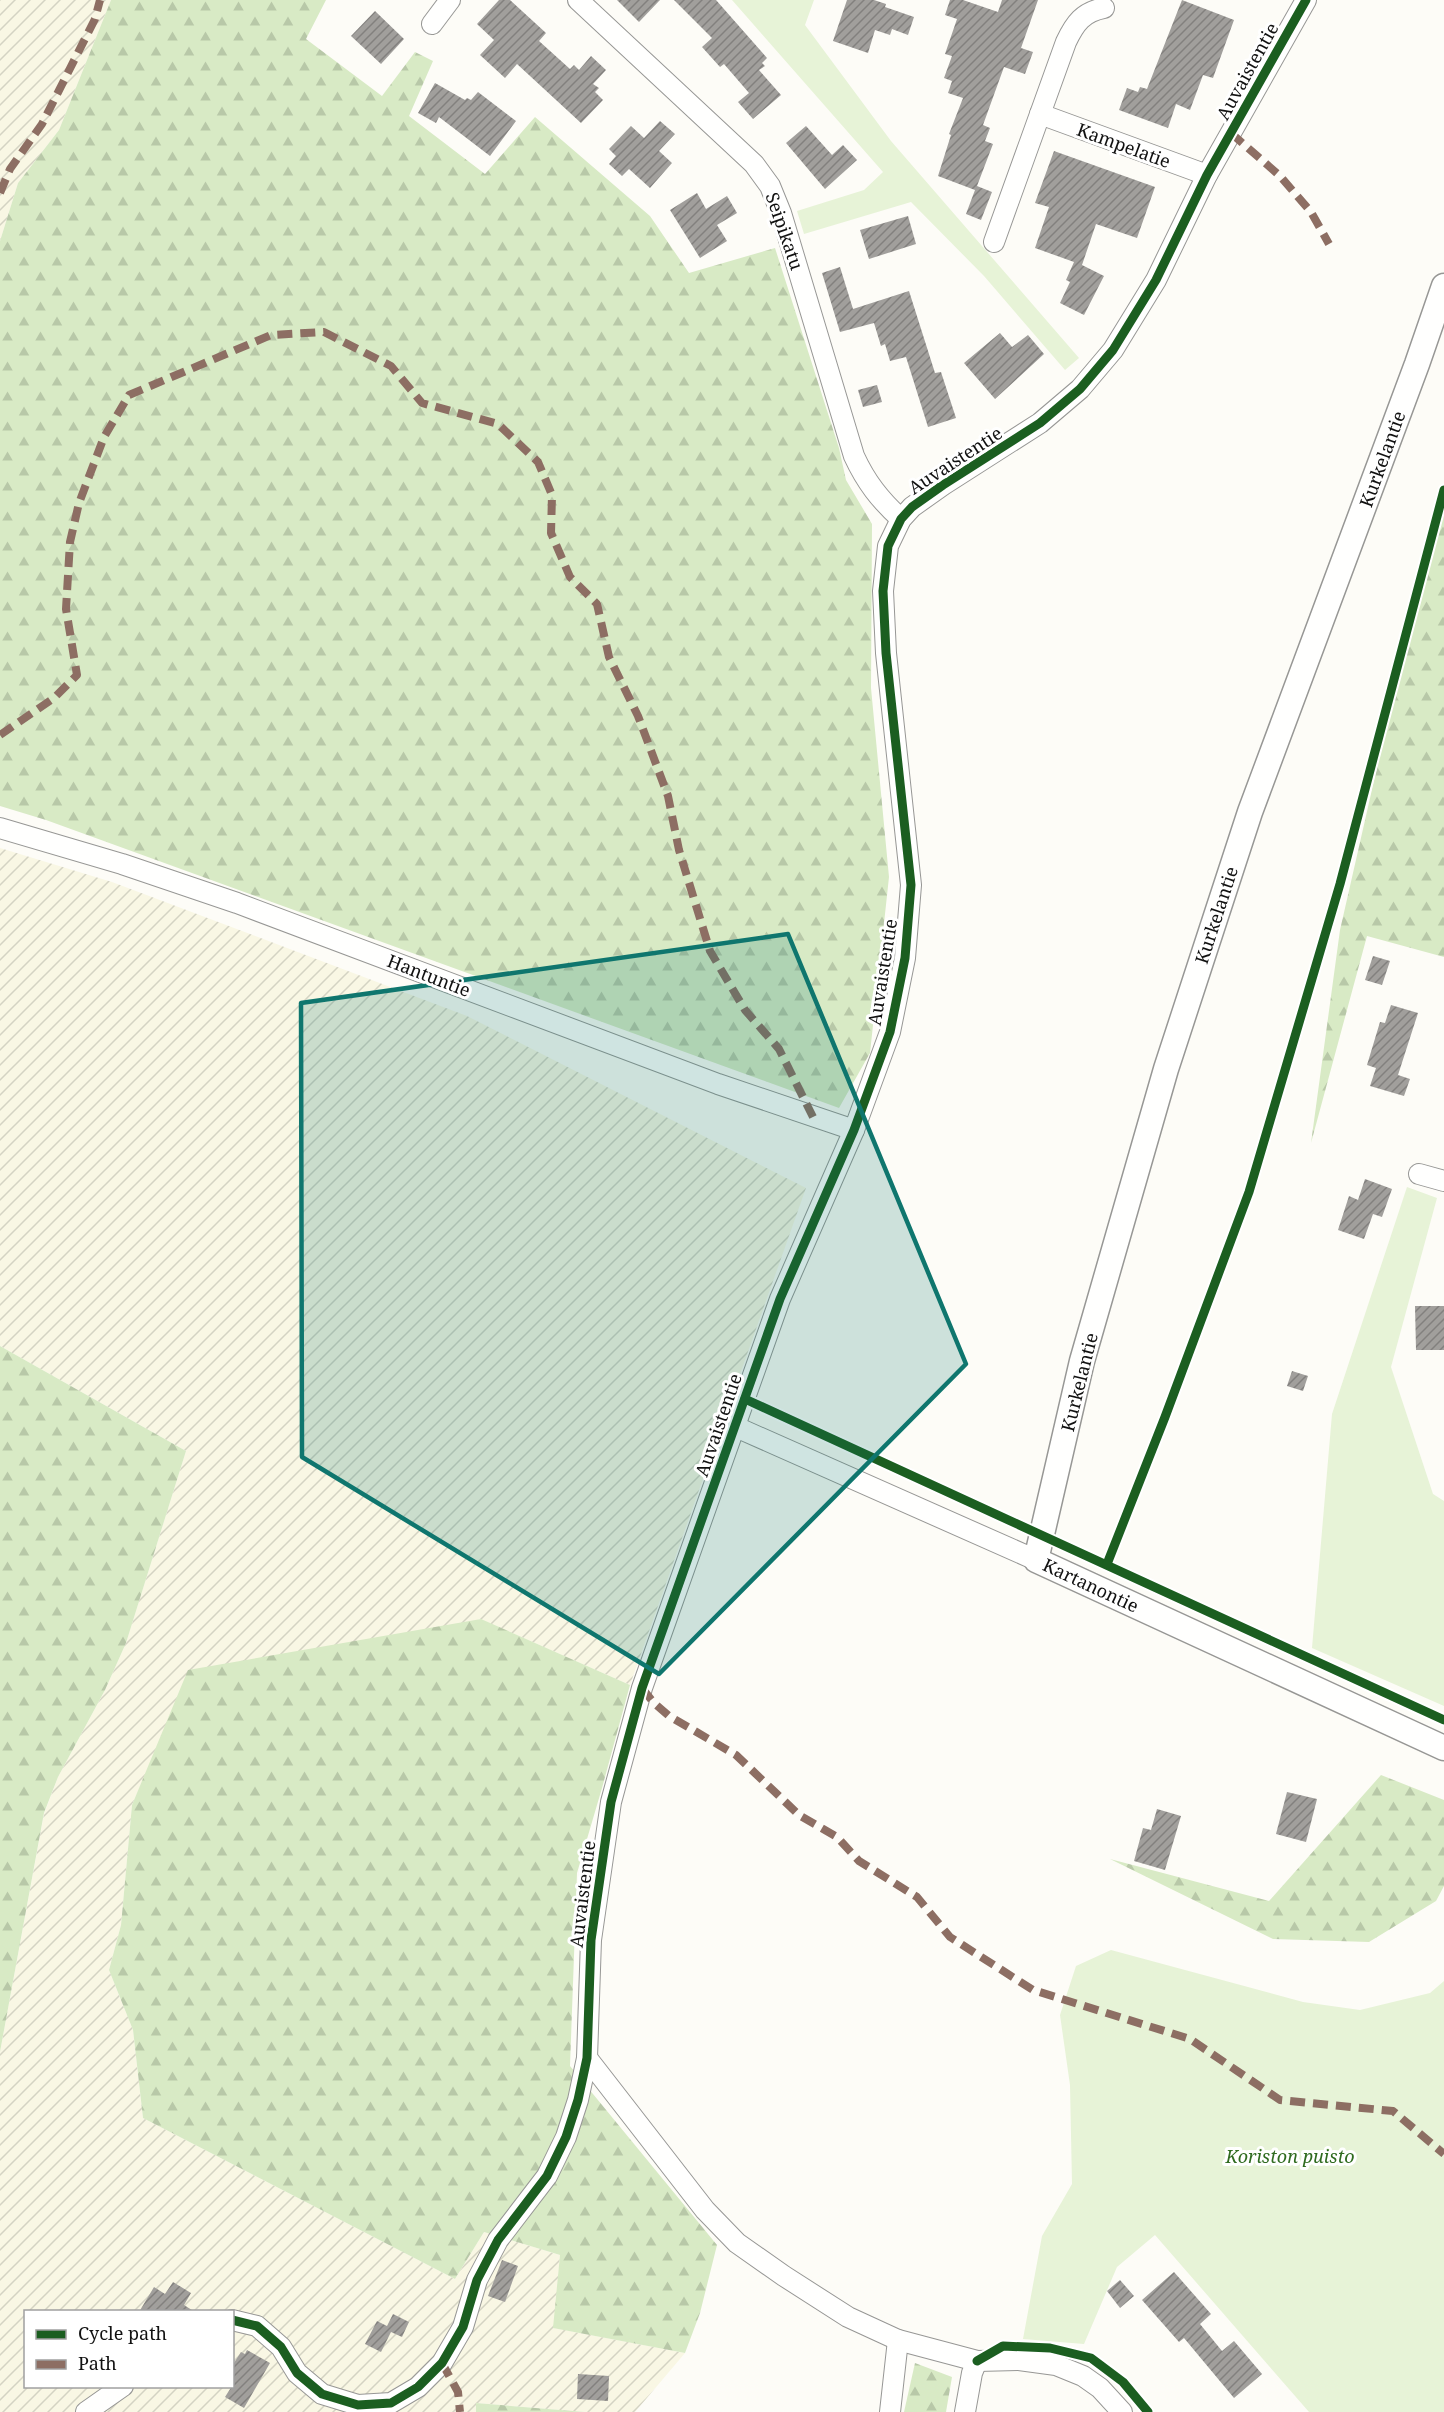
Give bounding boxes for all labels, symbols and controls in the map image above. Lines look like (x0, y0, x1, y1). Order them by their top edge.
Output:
street label: Auvaistentie (1210, 18, 1284, 124)
street label: Kampelatie (1074, 117, 1174, 173)
street label: Seipikatu (761, 189, 810, 273)
street label: Kurkelantie (1353, 407, 1411, 511)
street label: Auvaistentie (903, 421, 1007, 499)
street label: Kurkelantie (1189, 863, 1243, 967)
street label: Auvaistentie (862, 917, 902, 1027)
street label: Hantuntie (384, 948, 474, 1002)
street label: Kurkelantie (1055, 1330, 1103, 1434)
street label: Auvaistentie (689, 1370, 747, 1480)
street label: Kartanontie (1039, 1552, 1143, 1618)
street label: Auvaistentie (564, 1839, 600, 1949)
park label: Koriston puisto (1224, 2144, 1355, 2168)
legend (24, 2310, 234, 2388)
text: Cycle path (78, 2321, 167, 2345)
text: Path (78, 2351, 117, 2375)

